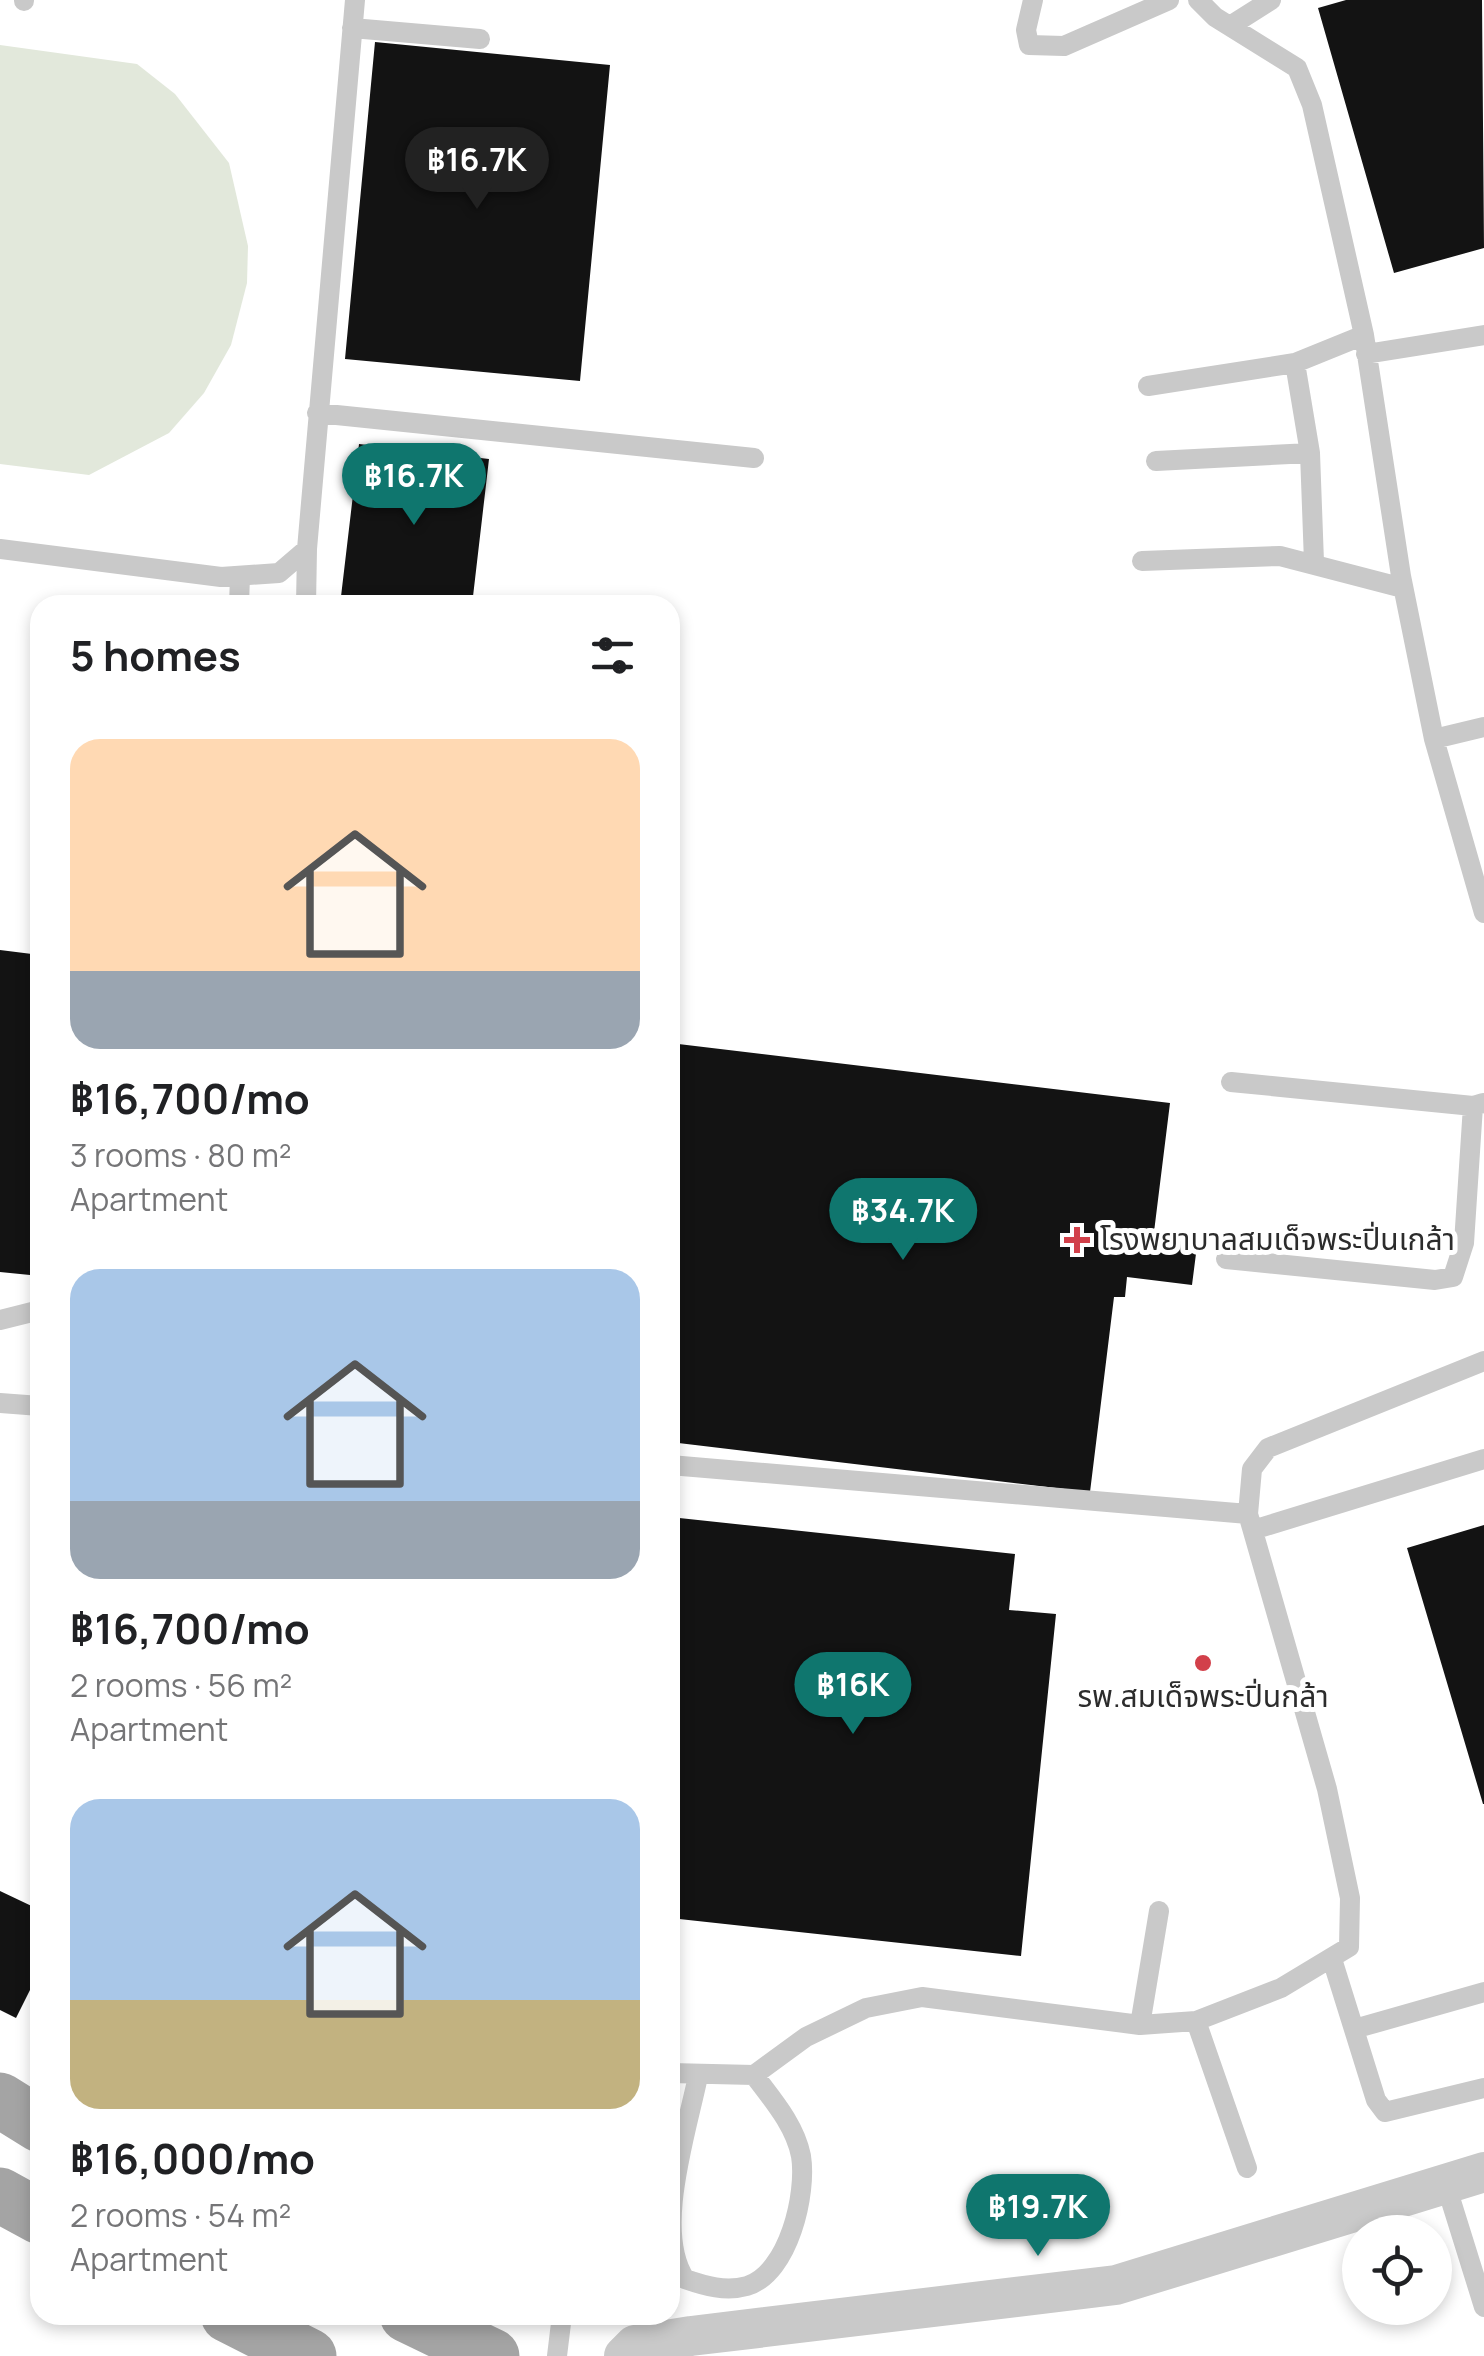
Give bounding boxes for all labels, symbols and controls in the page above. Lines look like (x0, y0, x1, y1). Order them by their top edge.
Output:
pin: ฿16.7K (396, 127, 558, 212)
text: ฿16.7K (427, 137, 527, 181)
pin: ฿16.7K (333, 443, 495, 528)
text: ฿16.7K (364, 453, 464, 497)
text: 5 homes (70, 626, 241, 684)
icon: filters (585, 628, 640, 683)
icon: home (265, 804, 445, 984)
text: ฿16,700/mo (70, 1069, 310, 1127)
text: 3 rooms · 80 m² (70, 1133, 292, 1177)
text: Apartment (70, 1177, 228, 1221)
pin: ฿34.7K (822, 1178, 984, 1263)
text: ฿34.7K (851, 1188, 955, 1232)
place label: โรงพยาบาลสมเด็จพระปิ่นเกล้า (1100, 1218, 1455, 1259)
marker: โรงพยาบาลสมเด็จพระปิ่นเกล้า (1064, 1227, 1090, 1253)
icon: home (265, 1334, 445, 1514)
text: ฿16,700/mo (70, 1599, 310, 1657)
pin: ฿16K (794, 1652, 912, 1737)
marker: รพ.สมเด็จพระปิ่นกล้า (1192, 1652, 1214, 1674)
text: ฿16K (816, 1662, 890, 1706)
text: 2 rooms · 56 m² (70, 1663, 292, 1707)
place label: รพ.สมเด็จพระปิ่นกล้า (1077, 1675, 1329, 1716)
text: Apartment (70, 1707, 228, 1751)
icon: home (265, 1864, 445, 2044)
text: ฿16,000/mo (70, 2129, 315, 2187)
pin: ฿19.7K (957, 2174, 1119, 2259)
text: ฿19.7K (988, 2184, 1088, 2228)
text: 2 rooms · 54 m² (70, 2193, 291, 2237)
map controls (1342, 2215, 1452, 2325)
button: locate (1342, 2215, 1452, 2325)
text: Apartment (70, 2237, 228, 2281)

